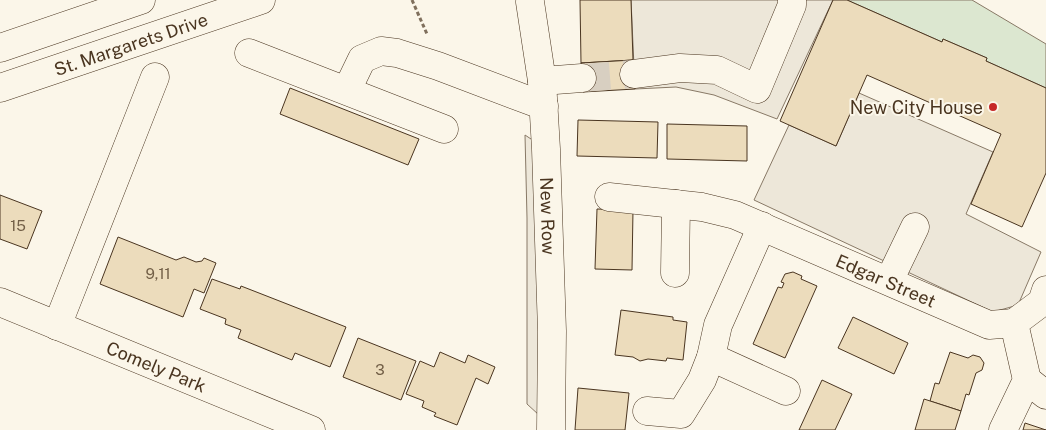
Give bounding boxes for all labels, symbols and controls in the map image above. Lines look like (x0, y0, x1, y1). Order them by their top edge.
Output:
street label: St. Margarets Drive (51, 8, 210, 80)
place label: New City House (850, 97, 983, 118)
marker: New City House (987, 101, 999, 113)
street label: New Row (536, 177, 560, 255)
house number: 15 (10, 217, 26, 234)
street label: Edgar Street (833, 250, 939, 311)
house number: 9,11 (145, 265, 171, 282)
street label: Comely Park (103, 336, 209, 396)
house number: 3 (375, 361, 385, 378)

